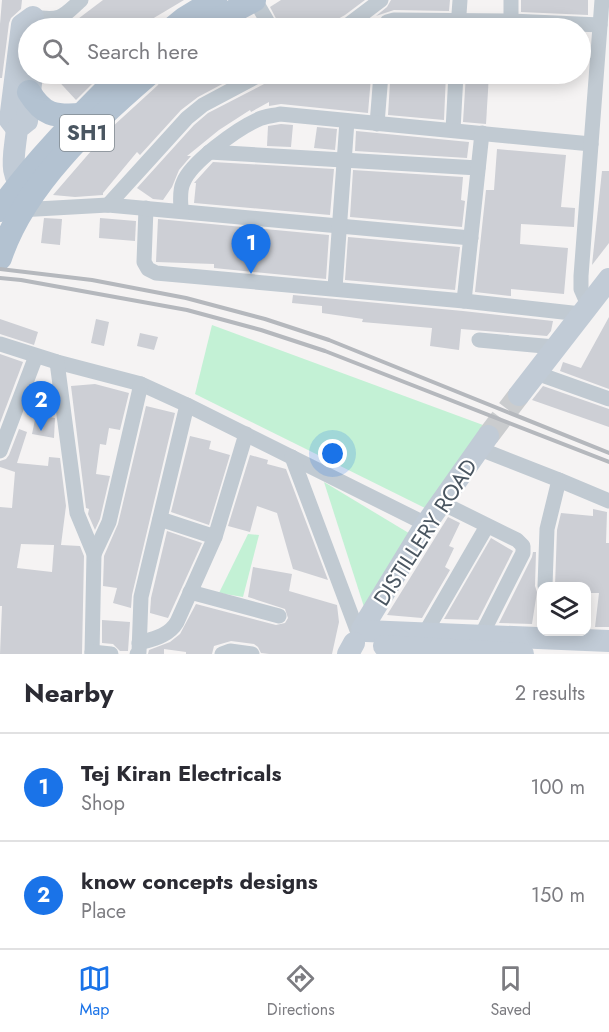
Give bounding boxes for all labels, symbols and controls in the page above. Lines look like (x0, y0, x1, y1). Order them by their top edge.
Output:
search box (18, 18, 591, 84)
icon: search (39, 35, 72, 68)
text: Search here (87, 35, 198, 67)
road number: SH1 (60, 115, 114, 151)
pin: 1 (232, 224, 270, 274)
pin: 2 (22, 382, 60, 431)
your location (318, 439, 347, 468)
street label: DISTILLERY ROAD (365, 452, 485, 612)
map controls (537, 582, 591, 636)
button: layers (537, 582, 591, 636)
text: Nearby (24, 674, 113, 712)
text: 2 results (515, 679, 585, 708)
text: Tej Kiran Electricals (81, 757, 281, 789)
text: 1 (38, 773, 49, 802)
text: 100 m (530, 773, 585, 802)
text: Shop (81, 789, 125, 818)
text: know concepts designs (81, 865, 318, 897)
text: 2 (37, 881, 50, 910)
text: 150 m (531, 881, 585, 910)
text: Place (81, 897, 126, 926)
tab: Map (78, 962, 111, 1021)
tab: Directions (267, 962, 335, 1021)
tab: Saved (490, 962, 531, 1021)

